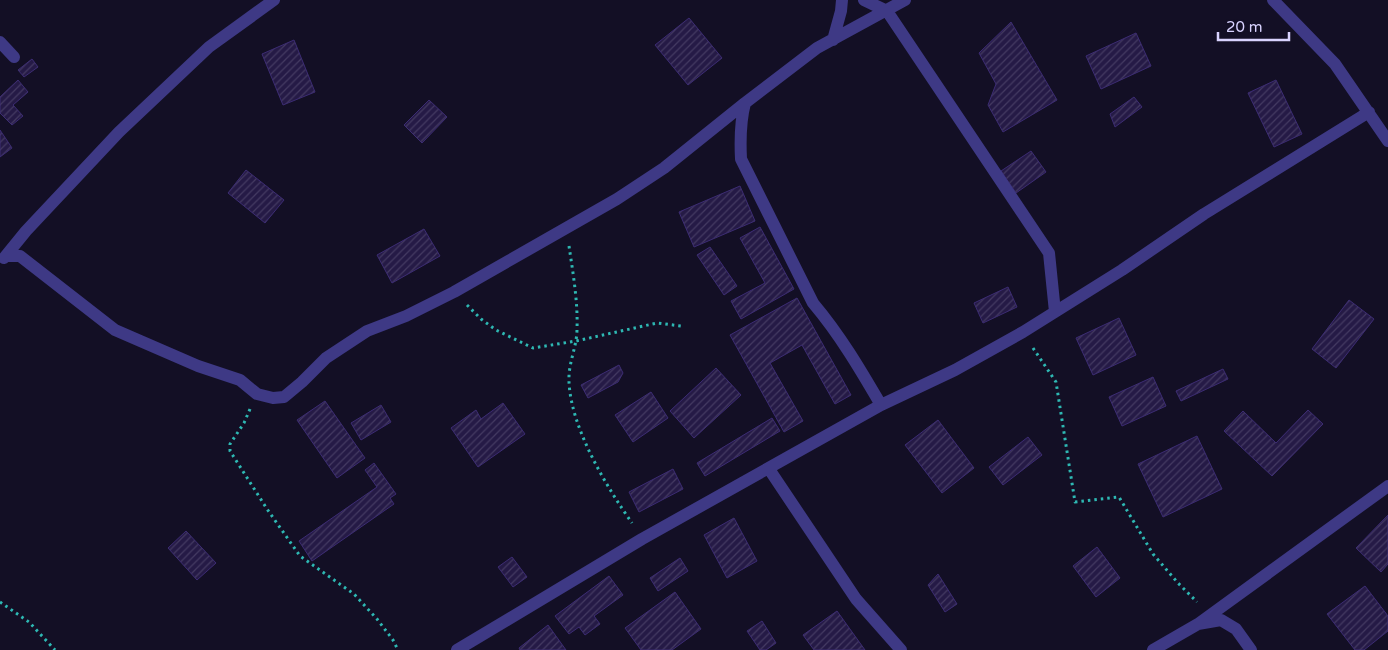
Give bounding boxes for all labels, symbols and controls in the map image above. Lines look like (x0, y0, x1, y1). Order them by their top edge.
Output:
scale bar (1218, 10, 1289, 42)
text: 20 m (1226, 18, 1263, 36)

